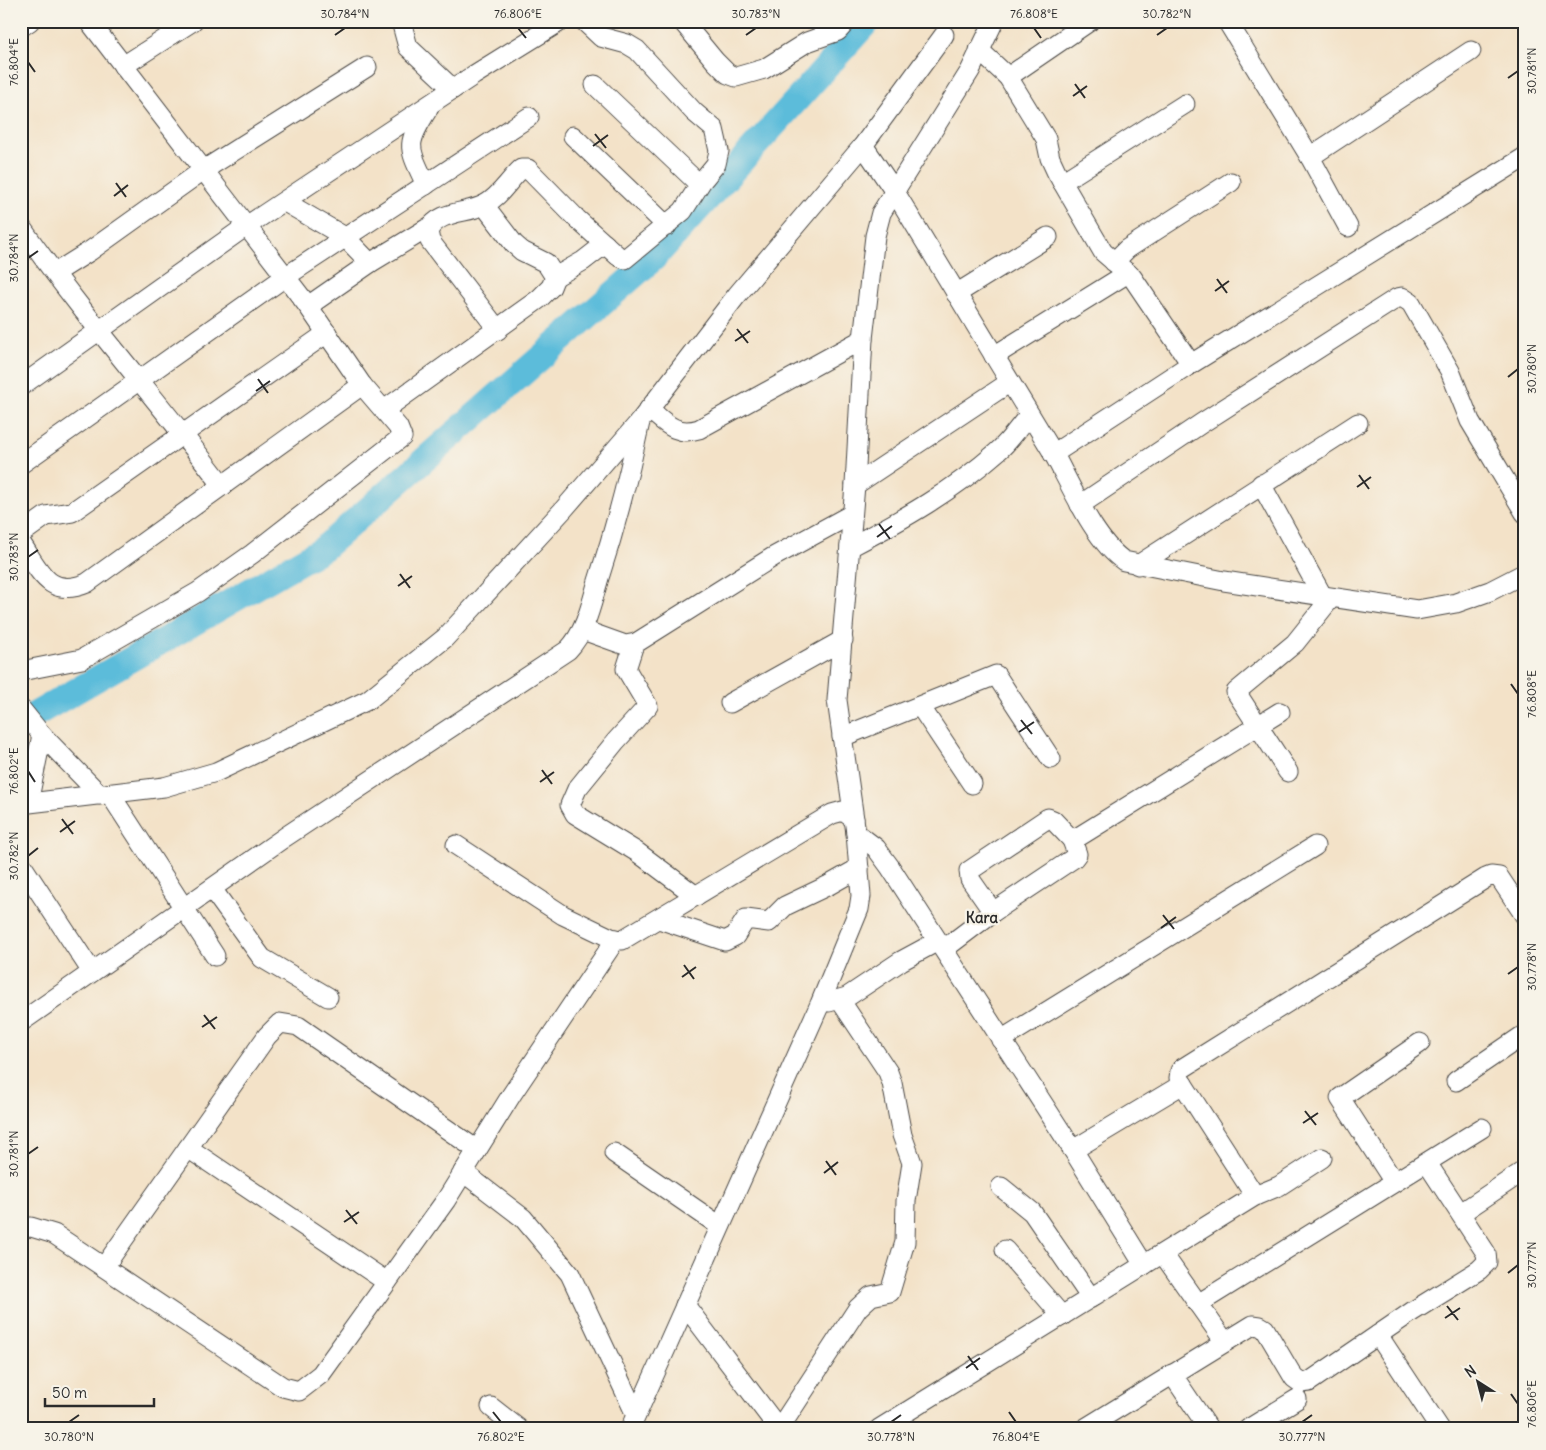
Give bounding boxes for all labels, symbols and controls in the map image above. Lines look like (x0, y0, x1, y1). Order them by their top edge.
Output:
text: 30.784°N (320, 6, 370, 21)
text: 76.806°E (494, 6, 542, 21)
text: 30.783°N (731, 6, 781, 21)
text: 76.808°E (1010, 6, 1058, 21)
text: 30.782°N (1143, 6, 1191, 21)
text: 76.804°E (6, 38, 21, 86)
text: 30.781°N (1524, 47, 1539, 95)
text: 30.784°N (6, 233, 21, 283)
text: 30.780°N (1524, 344, 1539, 394)
text: 30.783°N (6, 532, 21, 582)
text: 76.808°E (1524, 670, 1539, 718)
text: 76.802°E (6, 747, 21, 795)
text: 30.782°N (6, 832, 21, 880)
district label: Kara (966, 908, 999, 927)
text: 30.778°N (1524, 943, 1539, 991)
text: 30.781°N (6, 1130, 21, 1178)
text: 30.777°N (1524, 1241, 1539, 1289)
north arrow (1454, 1358, 1504, 1408)
text: N (1461, 1361, 1480, 1382)
scale bar (45, 1375, 154, 1407)
text: 76.806°E (1524, 1380, 1539, 1428)
text: 50 m (52, 1383, 87, 1402)
text: 30.780°N (44, 1429, 94, 1444)
text: 76.802°E (477, 1429, 525, 1444)
text: 30.778°N (867, 1429, 915, 1444)
text: 76.804°E (992, 1429, 1040, 1444)
text: 30.777°N (1278, 1429, 1326, 1444)

